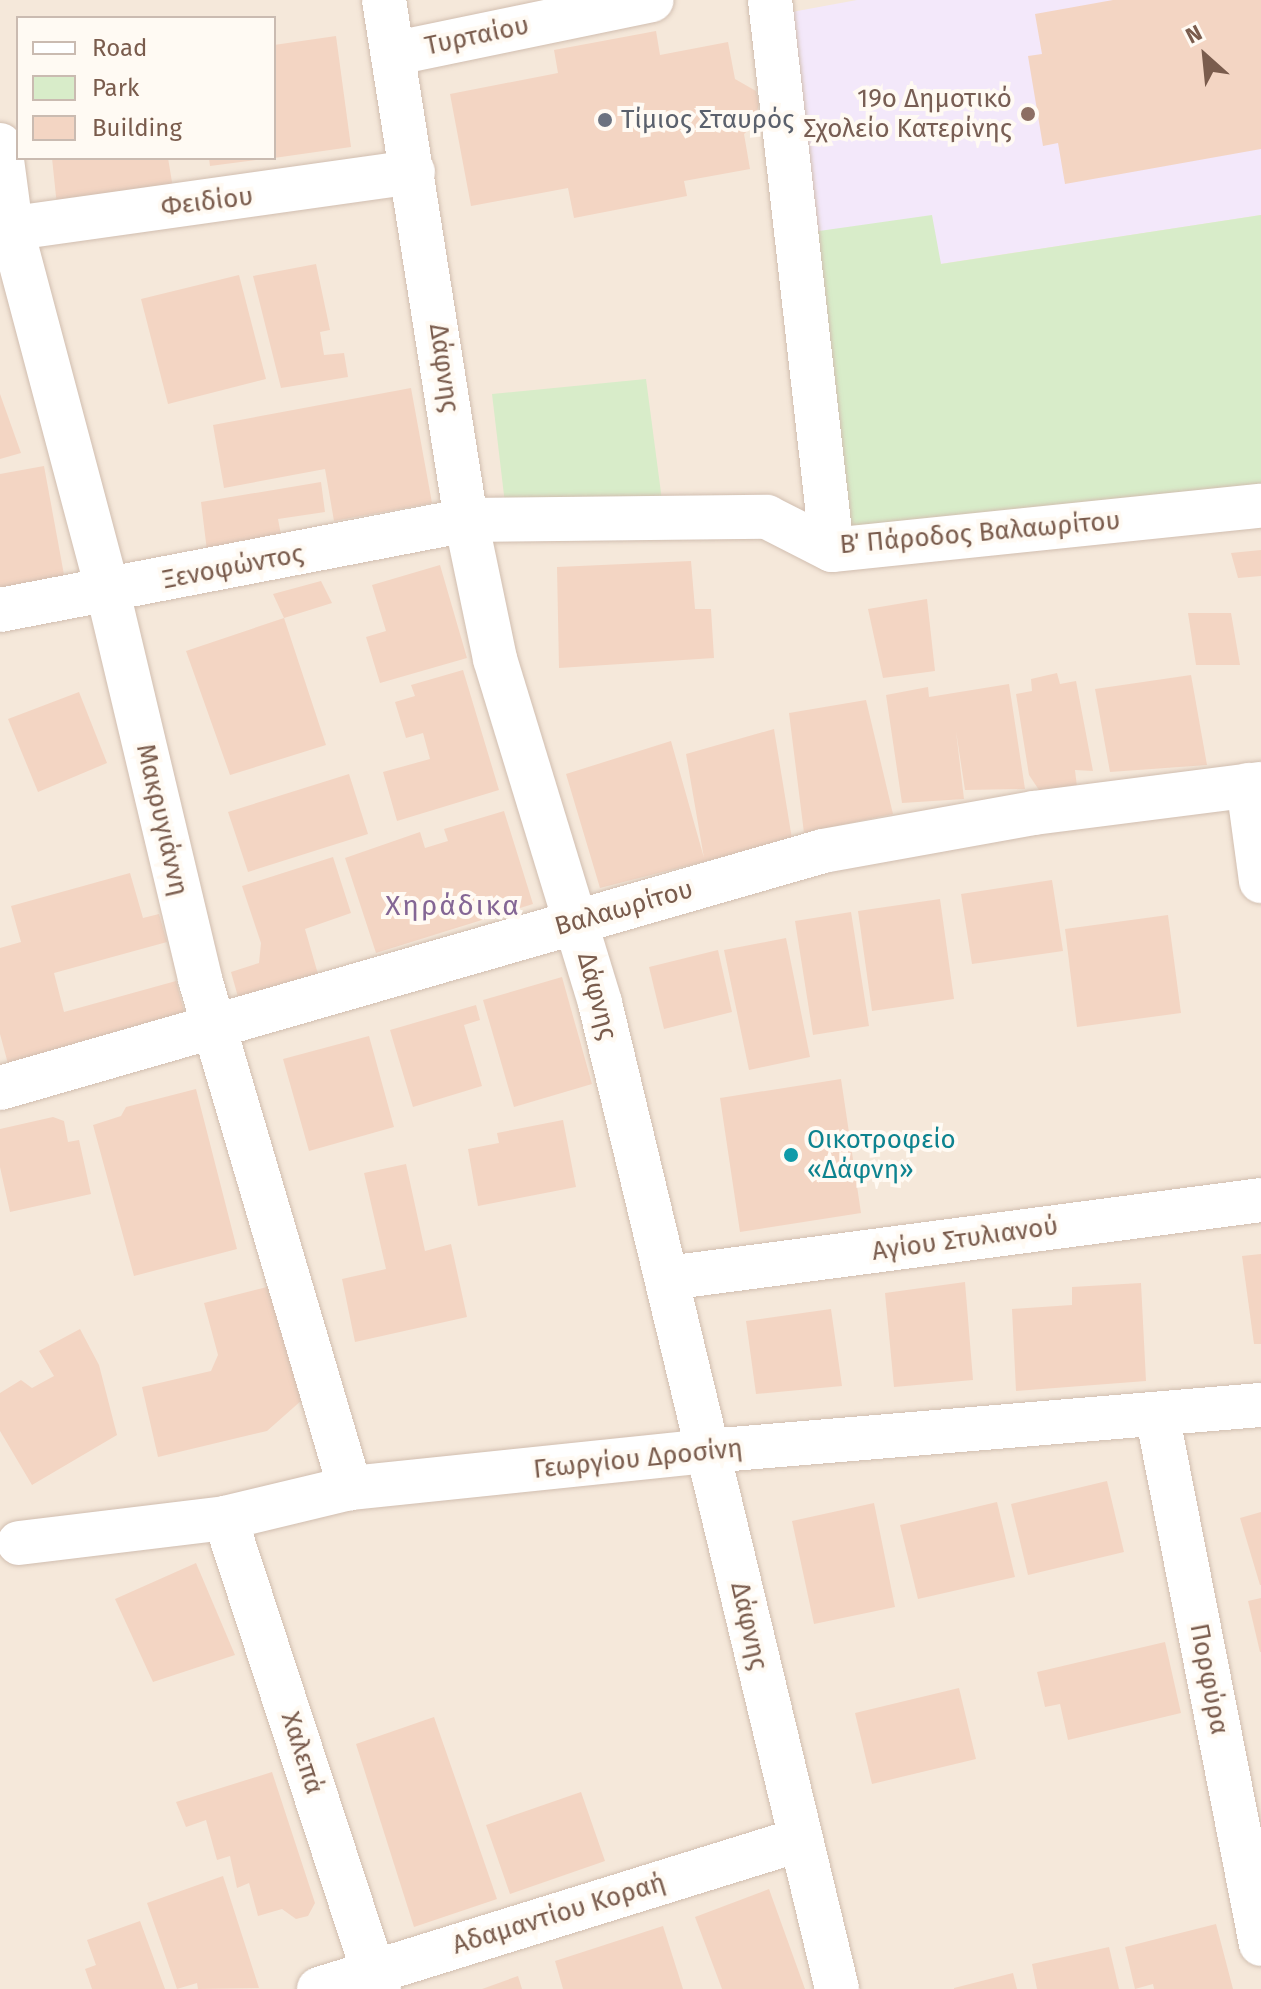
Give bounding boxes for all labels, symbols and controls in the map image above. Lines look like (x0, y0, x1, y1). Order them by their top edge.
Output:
street label: Τυρταίου (422, 10, 532, 62)
legend (16, 16, 276, 160)
north arrow (1165, 16, 1245, 96)
text: N (1181, 19, 1207, 50)
text: Road (92, 34, 147, 62)
text: Park (92, 74, 139, 102)
place label: 19ο Δημοτικό Σχολείο Κατερίνης (803, 83, 1012, 144)
place label: Τίμιος Σταυρός (621, 104, 794, 136)
marker: 19ο Δημοτικό Σχολείο Κατερίνης (1019, 105, 1037, 123)
marker: Τίμιος Σταυρός (596, 111, 614, 129)
text: Building (92, 114, 182, 142)
street label: Φειδίου (159, 181, 255, 223)
street label: Δάφνης (422, 322, 466, 414)
street label: Β΄ Πάροδος Βαλαωρίτου (838, 505, 1122, 561)
street label: Ξενοφώντος (160, 538, 306, 596)
street label: Μακρυγιάννη (129, 741, 195, 899)
street label: Βαλαωρίτου (551, 873, 697, 943)
district label: Χηράδικα (385, 889, 521, 923)
street label: Δάφνης (570, 949, 624, 1043)
place label: Οικοτροφείο «Δάφνη» (807, 1124, 956, 1186)
marker: Οικοτροφείο «Δάφνη» (782, 1146, 800, 1164)
street label: Αγίου Στυλιανού (870, 1210, 1060, 1268)
street label: Γεωργίου Δροσίνη (532, 1433, 744, 1485)
street label: Δάφνης (724, 1579, 774, 1673)
street label: Πορφύρα (1183, 1621, 1235, 1737)
street label: Χαλεπά (274, 1708, 330, 1798)
street label: Αδαμαντίου Κοραή (449, 1867, 669, 1961)

